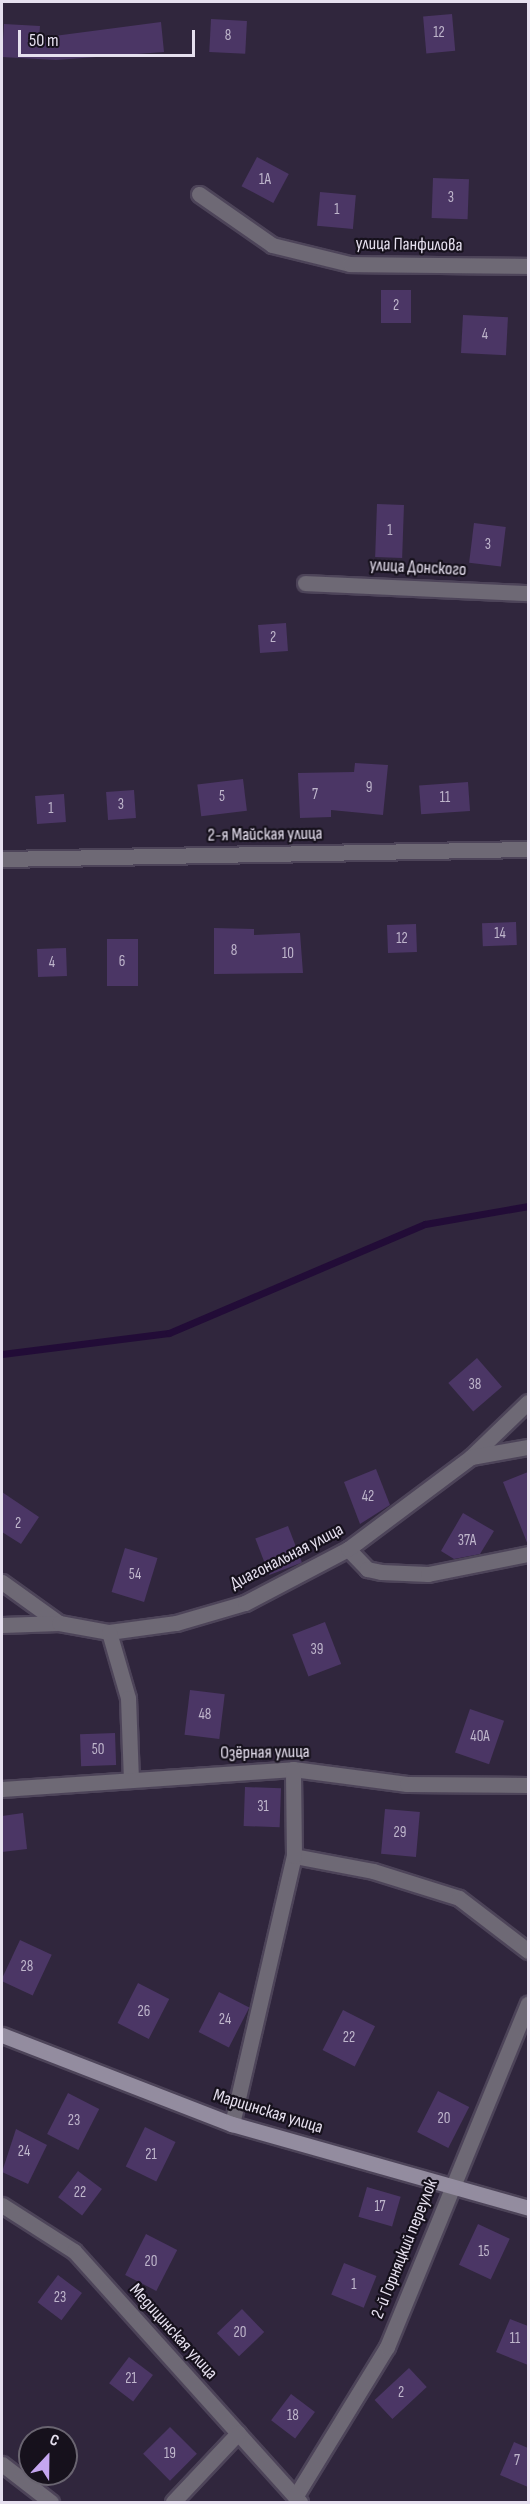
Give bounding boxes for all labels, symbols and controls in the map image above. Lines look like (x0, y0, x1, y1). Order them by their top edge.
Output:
scale bar (21, 18, 198, 56)
house number: 12 (433, 24, 445, 42)
house number: 8 (225, 27, 231, 45)
text: 50 m (29, 30, 59, 51)
house number: 1А (259, 171, 271, 189)
house number: 3 (448, 189, 454, 207)
house number: 1 (334, 201, 340, 219)
street label: улица Панфилова (355, 233, 463, 257)
house number: 2 (393, 297, 399, 315)
house number: 4 (482, 326, 488, 344)
house number: 1 (387, 522, 393, 540)
house number: 3 (485, 536, 491, 554)
street label: улица Донского (369, 555, 467, 581)
house number: 2 (270, 629, 276, 647)
house number: 9 (366, 779, 372, 797)
house number: 7 (312, 786, 318, 804)
house number: 5 (219, 788, 225, 806)
house number: 11 (440, 789, 450, 807)
house number: 3 (118, 796, 124, 814)
house number: 1 (48, 800, 54, 818)
street label: 2-я Майская улица (207, 823, 323, 847)
house number: 14 (494, 925, 506, 943)
house number: 12 (396, 930, 408, 948)
house number: 8 (231, 942, 237, 960)
house number: 10 (282, 945, 294, 963)
house number: 6 (119, 953, 125, 971)
house number: 4 (49, 954, 55, 972)
house number: 38 (469, 1376, 481, 1394)
house number: 42 (362, 1488, 374, 1506)
house number: 2 (15, 1515, 21, 1533)
street label: Диагональная улица (227, 1519, 347, 1595)
house number: 37А (458, 1532, 476, 1550)
house number: 54 (129, 1566, 141, 1584)
house number: 39 (311, 1641, 323, 1659)
house number: 48 (199, 1706, 211, 1724)
house number: 40А (470, 1728, 490, 1746)
house number: 50 (92, 1741, 104, 1759)
street label: Озёрная улица (220, 1741, 310, 1765)
house number: 31 (257, 1798, 269, 1816)
house number: 29 (394, 1824, 406, 1842)
house number: 28 (21, 1958, 33, 1976)
house number: 26 (138, 2003, 150, 2021)
house number: 24 (219, 2011, 231, 2029)
house number: 22 (343, 2029, 355, 2047)
street label: Мариинская улица (211, 2085, 325, 2139)
house number: 20 (438, 2110, 450, 2128)
house number: 23 (68, 2112, 80, 2130)
house number: 24 (18, 2143, 30, 2161)
house number: 21 (145, 2146, 157, 2164)
street label: 2-й Горняцкий переулок (367, 2176, 443, 2322)
house number: 22 (74, 2184, 86, 2202)
house number: 17 (374, 2198, 386, 2216)
house number: 15 (478, 2243, 490, 2261)
house number: 20 (145, 2253, 157, 2271)
house number: 1 (351, 2276, 357, 2294)
street label: Медицинская улица (124, 2280, 222, 2384)
house number: 23 (54, 2289, 66, 2307)
house number: 20 (234, 2324, 246, 2342)
house number: 11 (510, 2330, 520, 2348)
house number: 21 (125, 2370, 137, 2388)
house number: 2 (398, 2384, 404, 2402)
house number: 18 (287, 2407, 299, 2425)
north arrow (18, 2426, 78, 2486)
text: С (47, 2430, 62, 2451)
house number: 19 (164, 2445, 176, 2463)
house number: 7 (514, 2452, 520, 2470)

